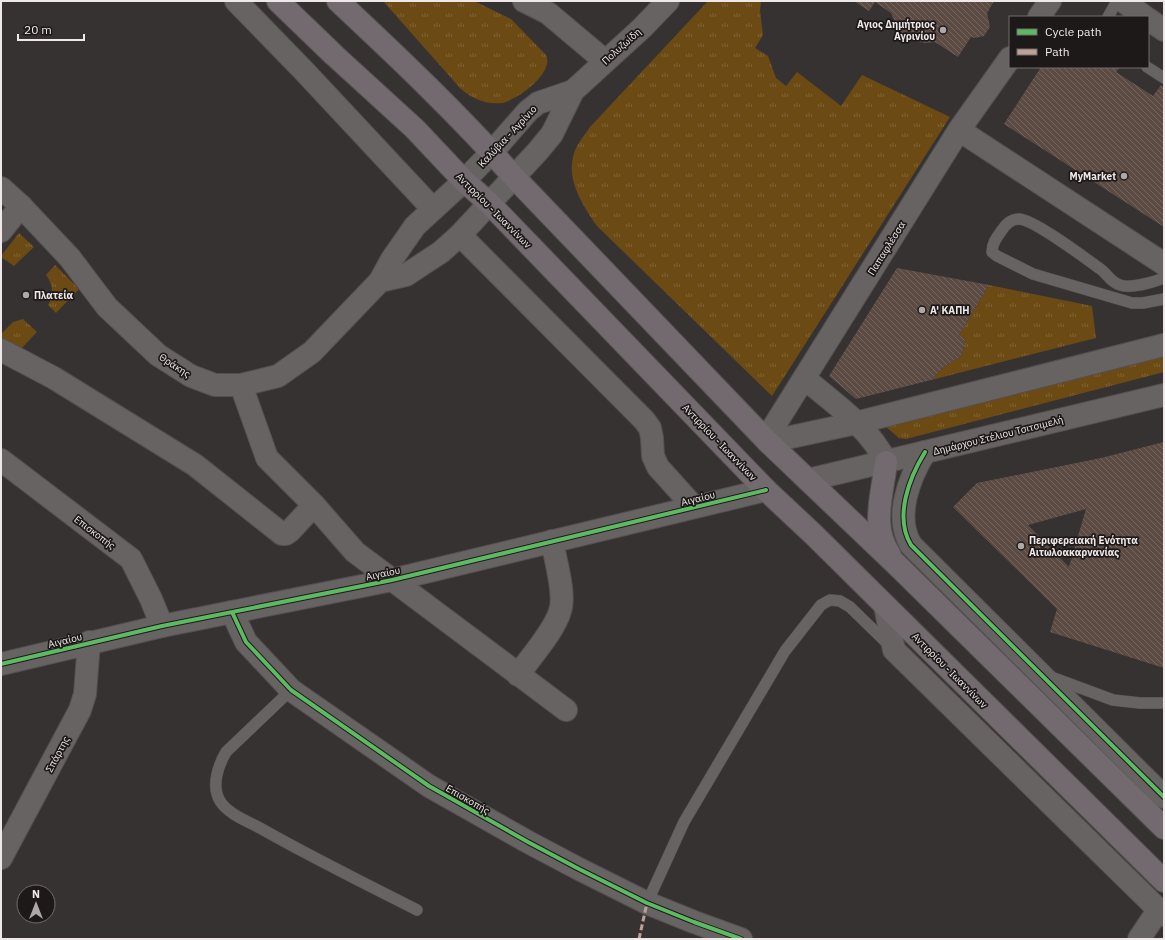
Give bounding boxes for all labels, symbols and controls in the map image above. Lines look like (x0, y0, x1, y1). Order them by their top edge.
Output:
scale bar (18, 16, 84, 42)
legend (1009, 16, 1149, 68)
place label: Αγιος Δημήτριος Αγρινίου (857, 18, 935, 43)
text: 20 m (24, 22, 52, 37)
text: Cycle path (1045, 24, 1102, 39)
street label: Πολυζωίδη (599, 25, 644, 67)
marker: Αγιος Δημήτριος Αγρινίου (938, 25, 948, 35)
text: Path (1045, 44, 1070, 59)
street label: Καλύβια - Αγρίνιο (475, 102, 540, 170)
street label: Αντιρρίου - Ιωαννίνων (453, 170, 534, 251)
place label: MyMarket (1070, 170, 1116, 183)
marker: MyMarket (1119, 171, 1129, 181)
street label: Παπαφλέσσα (865, 218, 908, 278)
place label: Πλατεία (34, 289, 73, 302)
marker: Πλατεία (21, 290, 31, 300)
place label: Α' ΚΑΠΗ (930, 304, 970, 317)
marker: Α' ΚΑΠΗ (917, 305, 927, 315)
street label: Θράκης (157, 350, 193, 380)
street label: Αντιρρίου - Ιωαννίνων (680, 401, 760, 483)
street label: Δημάρχου Στέλιου Τσιτσιμελή (932, 413, 1065, 458)
street label: Αιγαίου (680, 488, 717, 509)
street label: Επισκοπής (71, 513, 118, 552)
place label: Περιφερειακή Ενότητα Αιτωλοακαρνανίας (1029, 534, 1138, 559)
marker: Περιφερειακή Ενότητα Αιτωλοακαρνανίας (1016, 541, 1026, 551)
street label: Αιγαίου (365, 564, 402, 583)
street label: Αιγαίου (47, 630, 84, 651)
street label: Αντιρρίου - Ιωαννίνων (909, 630, 990, 711)
street label: Σπάρτης (43, 734, 72, 774)
street label: Επισκοπής (444, 782, 492, 817)
north arrow (16, 884, 56, 924)
text: N (32, 887, 40, 901)

